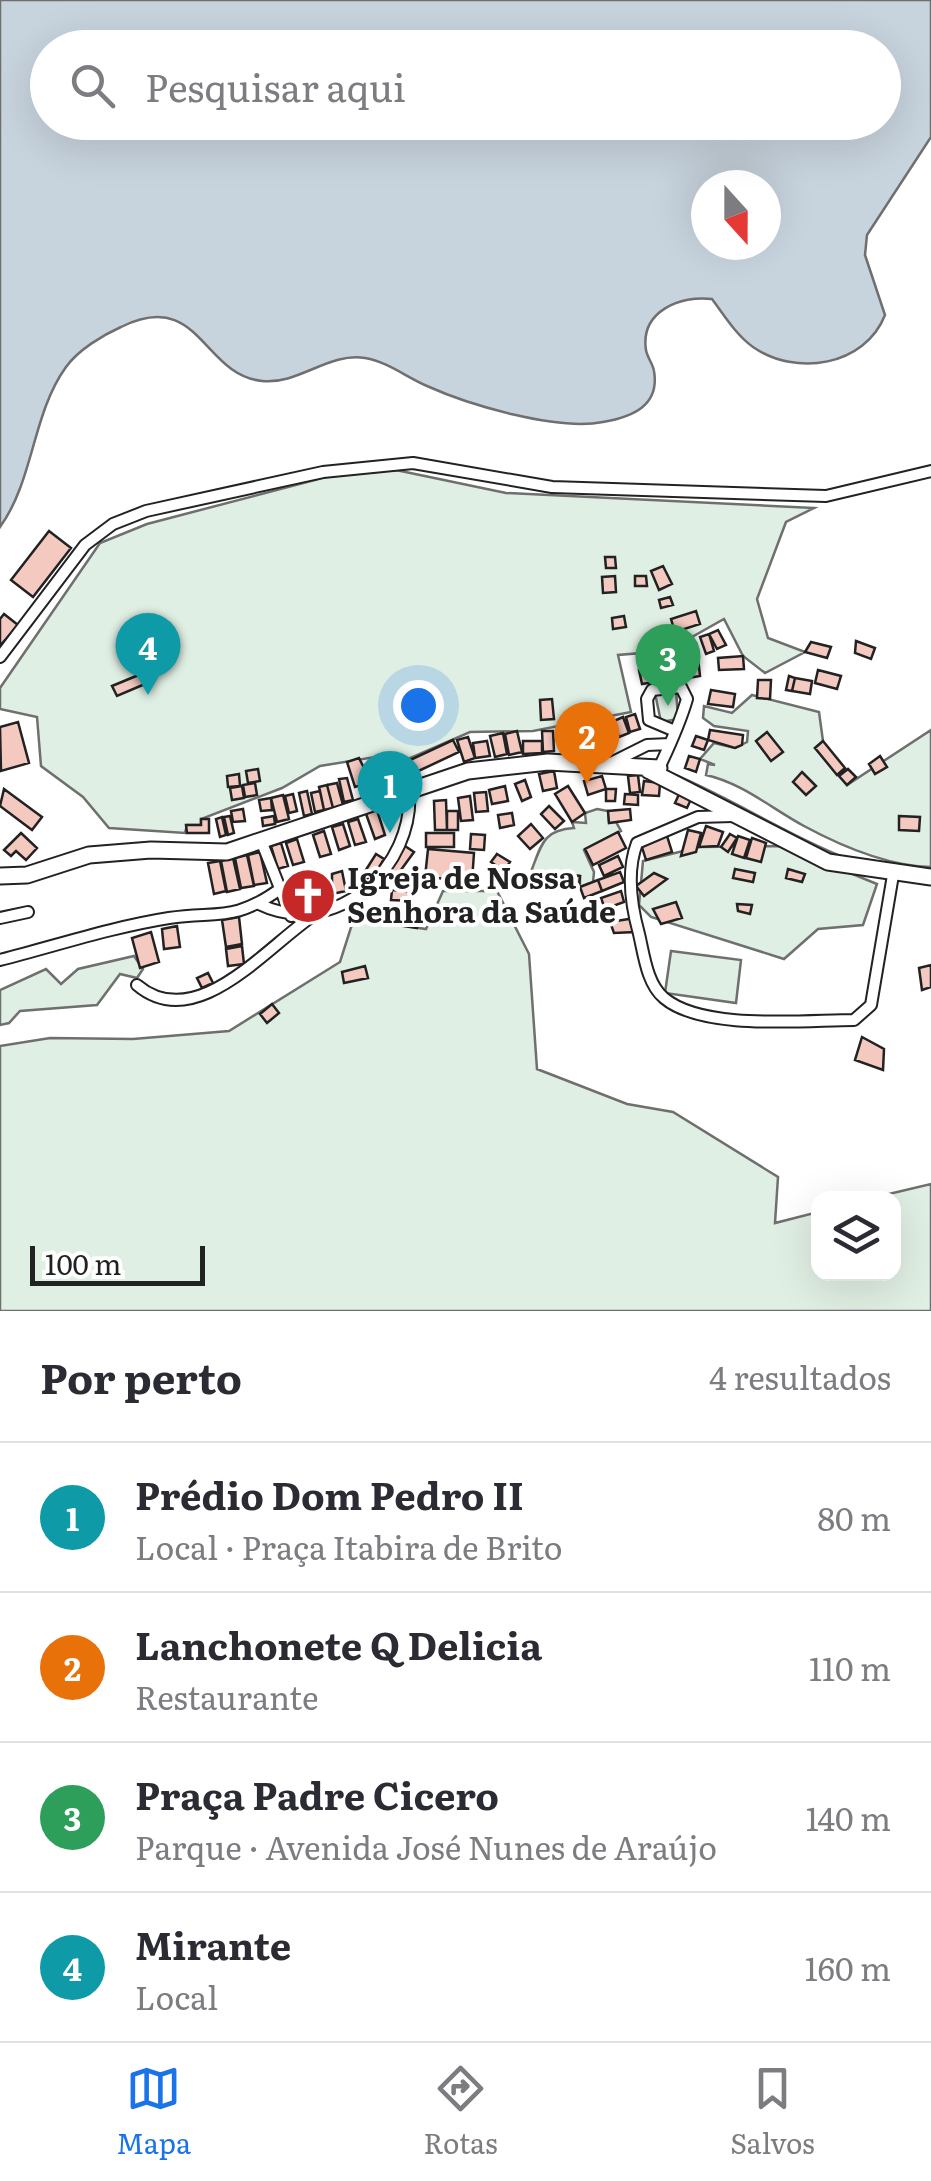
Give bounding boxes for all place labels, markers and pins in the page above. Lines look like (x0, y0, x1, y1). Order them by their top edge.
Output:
pin: 4 (116, 612, 180, 695)
pin: 3 (636, 624, 700, 706)
pin: 2 (554, 702, 620, 784)
pin: 1 (358, 750, 422, 833)
place label: Igreja de Nossa Senhora da Saúde (347, 854, 616, 932)
church icon: Igreja de Nossa Senhora da Saúde (278, 866, 338, 926)

